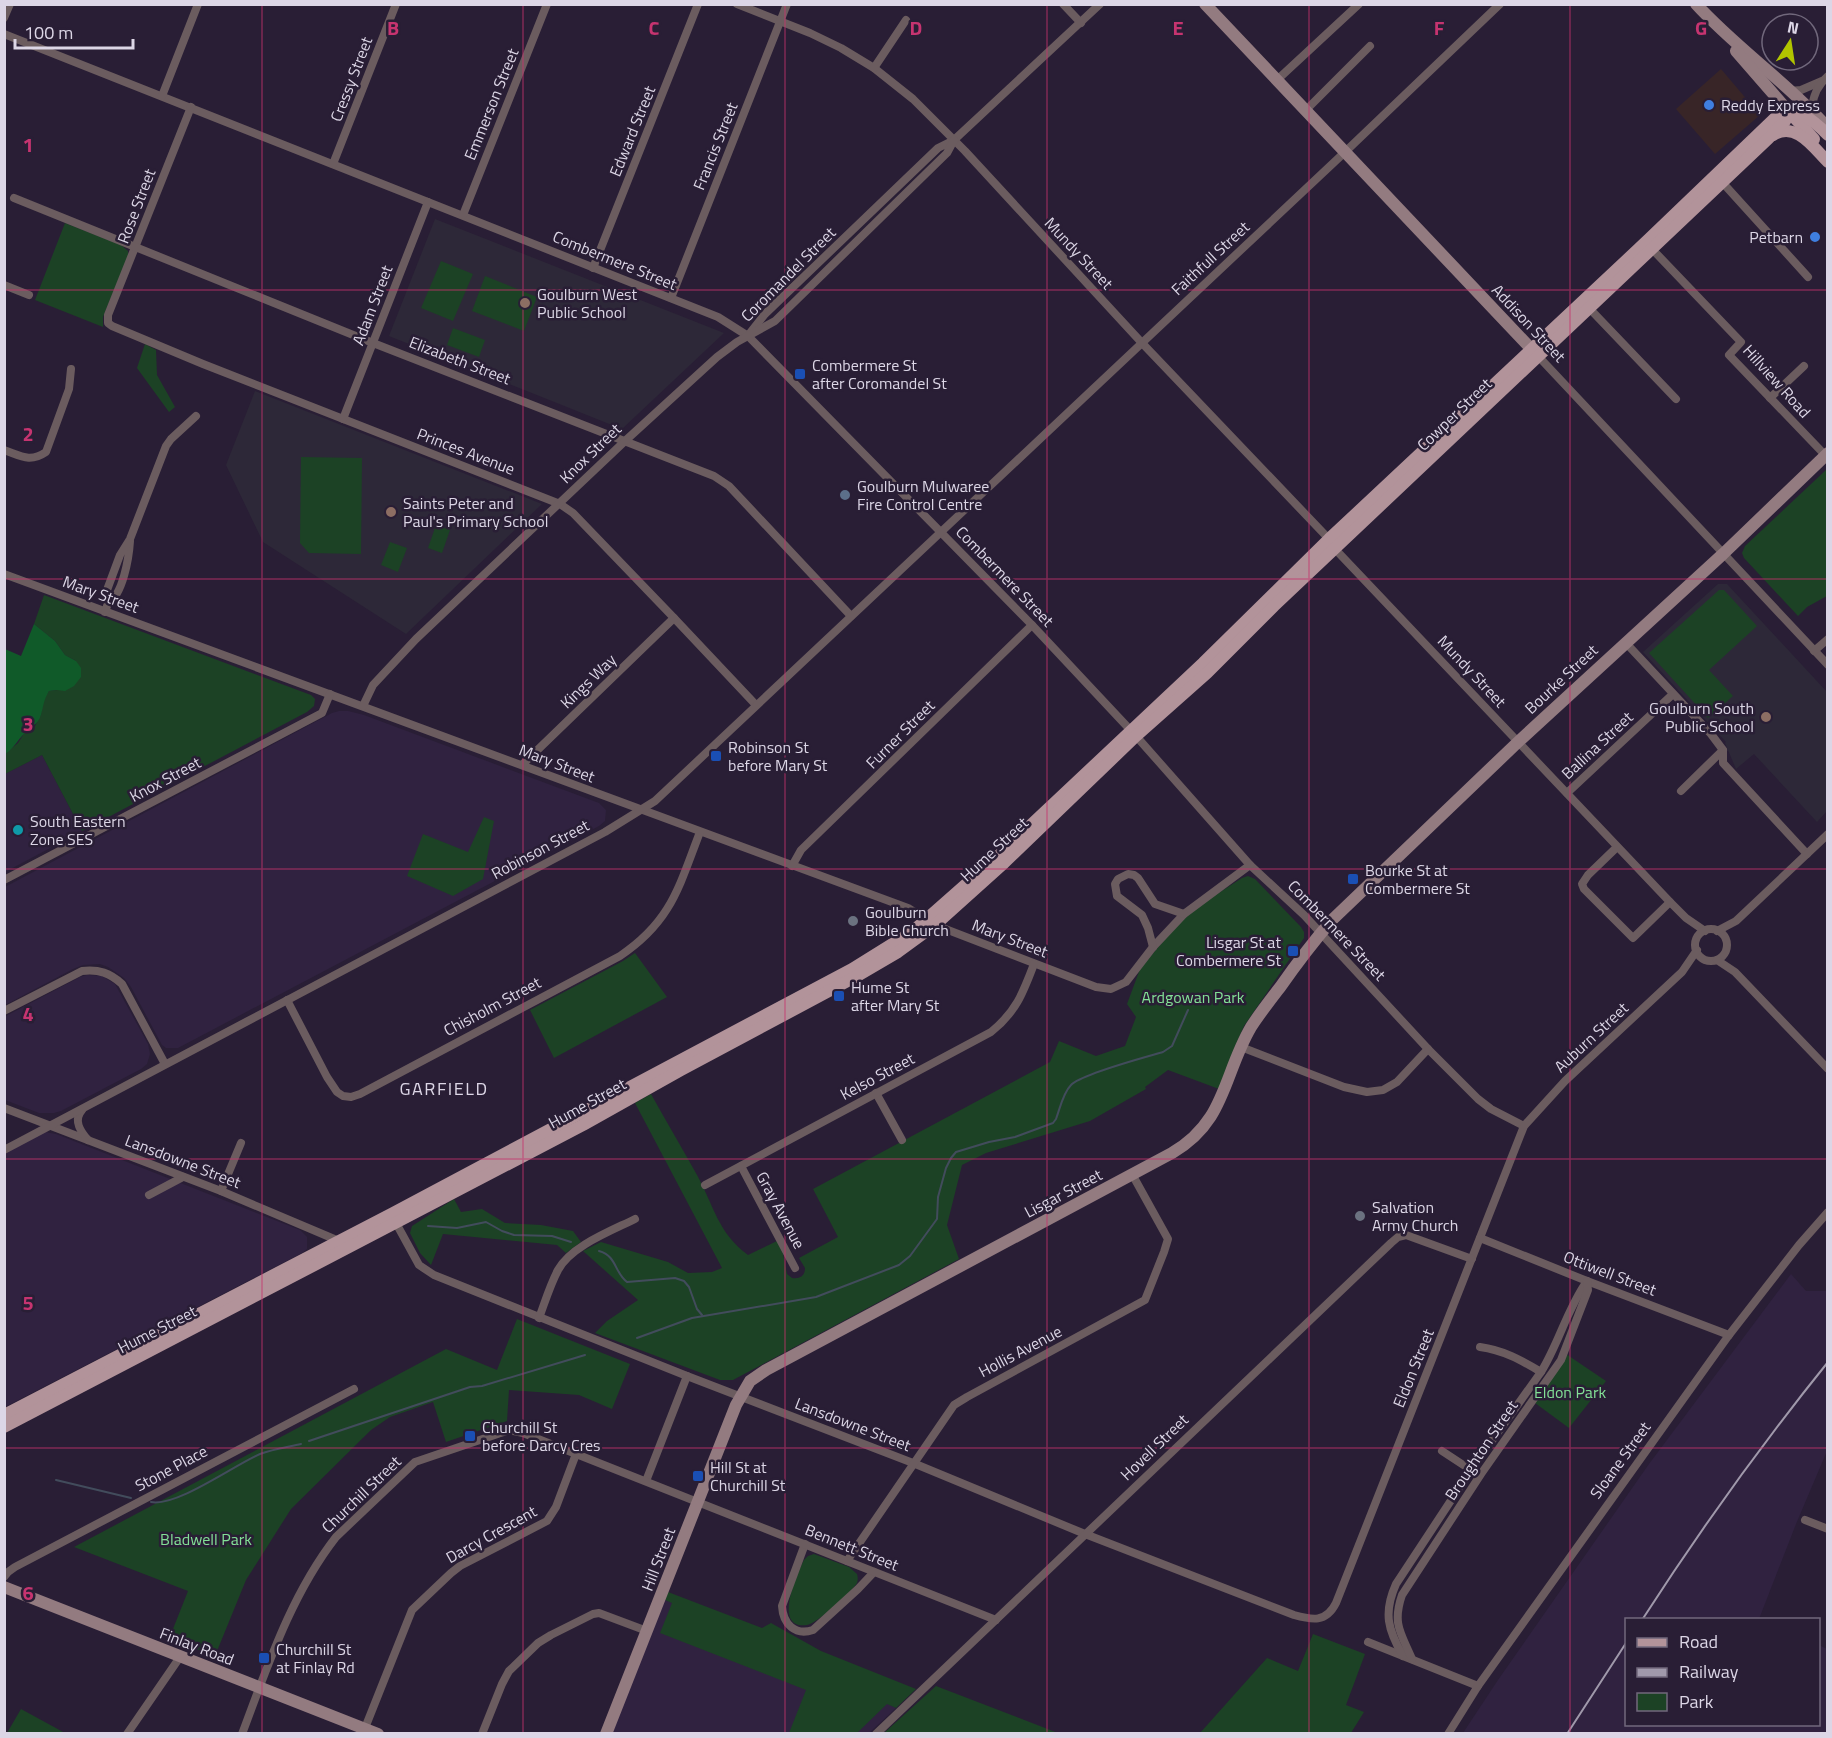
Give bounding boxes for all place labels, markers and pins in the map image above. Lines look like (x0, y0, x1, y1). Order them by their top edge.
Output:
place label: Reddy Express (1721, 93, 1820, 117)
marker: Reddy Express (1702, 98, 1716, 112)
place label: Petbarn (1749, 225, 1803, 249)
marker: Petbarn (1808, 230, 1822, 244)
place label: Goulburn West Public School (537, 282, 637, 324)
marker: Goulburn West Public School (518, 296, 532, 310)
place label: Combermere St after Coromandel St (812, 353, 947, 395)
marker: Combermere St after Coromandel St (793, 367, 807, 381)
place label: Goulburn Mulwaree Fire Control Centre (857, 474, 989, 516)
marker: Goulburn Mulwaree Fire Control Centre (838, 488, 852, 502)
place label: Saints Peter and Paul's Primary School (403, 491, 548, 533)
marker: Saints Peter and Paul's Primary School (384, 505, 398, 519)
place label: Goulburn South Public School (1649, 696, 1754, 738)
marker: Goulburn South Public School (1759, 710, 1773, 724)
place label: Robinson St before Mary St (728, 735, 828, 777)
marker: Robinson St before Mary St (709, 749, 723, 763)
place label: South Eastern Zone SES (30, 809, 125, 851)
marker: South Eastern Zone SES (11, 823, 25, 837)
place label: Bourke St at Combermere St (1365, 858, 1470, 900)
marker: Bourke St at Combermere St (1346, 872, 1360, 886)
place label: Goulburn Bible Church (865, 900, 949, 942)
marker: Goulburn Bible Church (846, 914, 860, 928)
place label: Lisgar St at Combermere St (1176, 930, 1281, 972)
marker: Lisgar St at Combermere St (1286, 944, 1300, 958)
place label: Hume St after Mary St (851, 975, 940, 1017)
marker: Hume St after Mary St (832, 989, 846, 1003)
place label: Salvation Army Church (1372, 1195, 1458, 1237)
marker: Salvation Army Church (1353, 1209, 1367, 1223)
place label: Churchill St before Darcy Cres (482, 1415, 601, 1457)
marker: Churchill St before Darcy Cres (463, 1429, 477, 1443)
place label: Hill St at Churchill St (710, 1455, 786, 1497)
marker: Hill St at Churchill St (691, 1469, 705, 1483)
place label: Churchill St at Finlay Rd (276, 1637, 355, 1679)
marker: Churchill St at Finlay Rd (257, 1651, 271, 1665)

